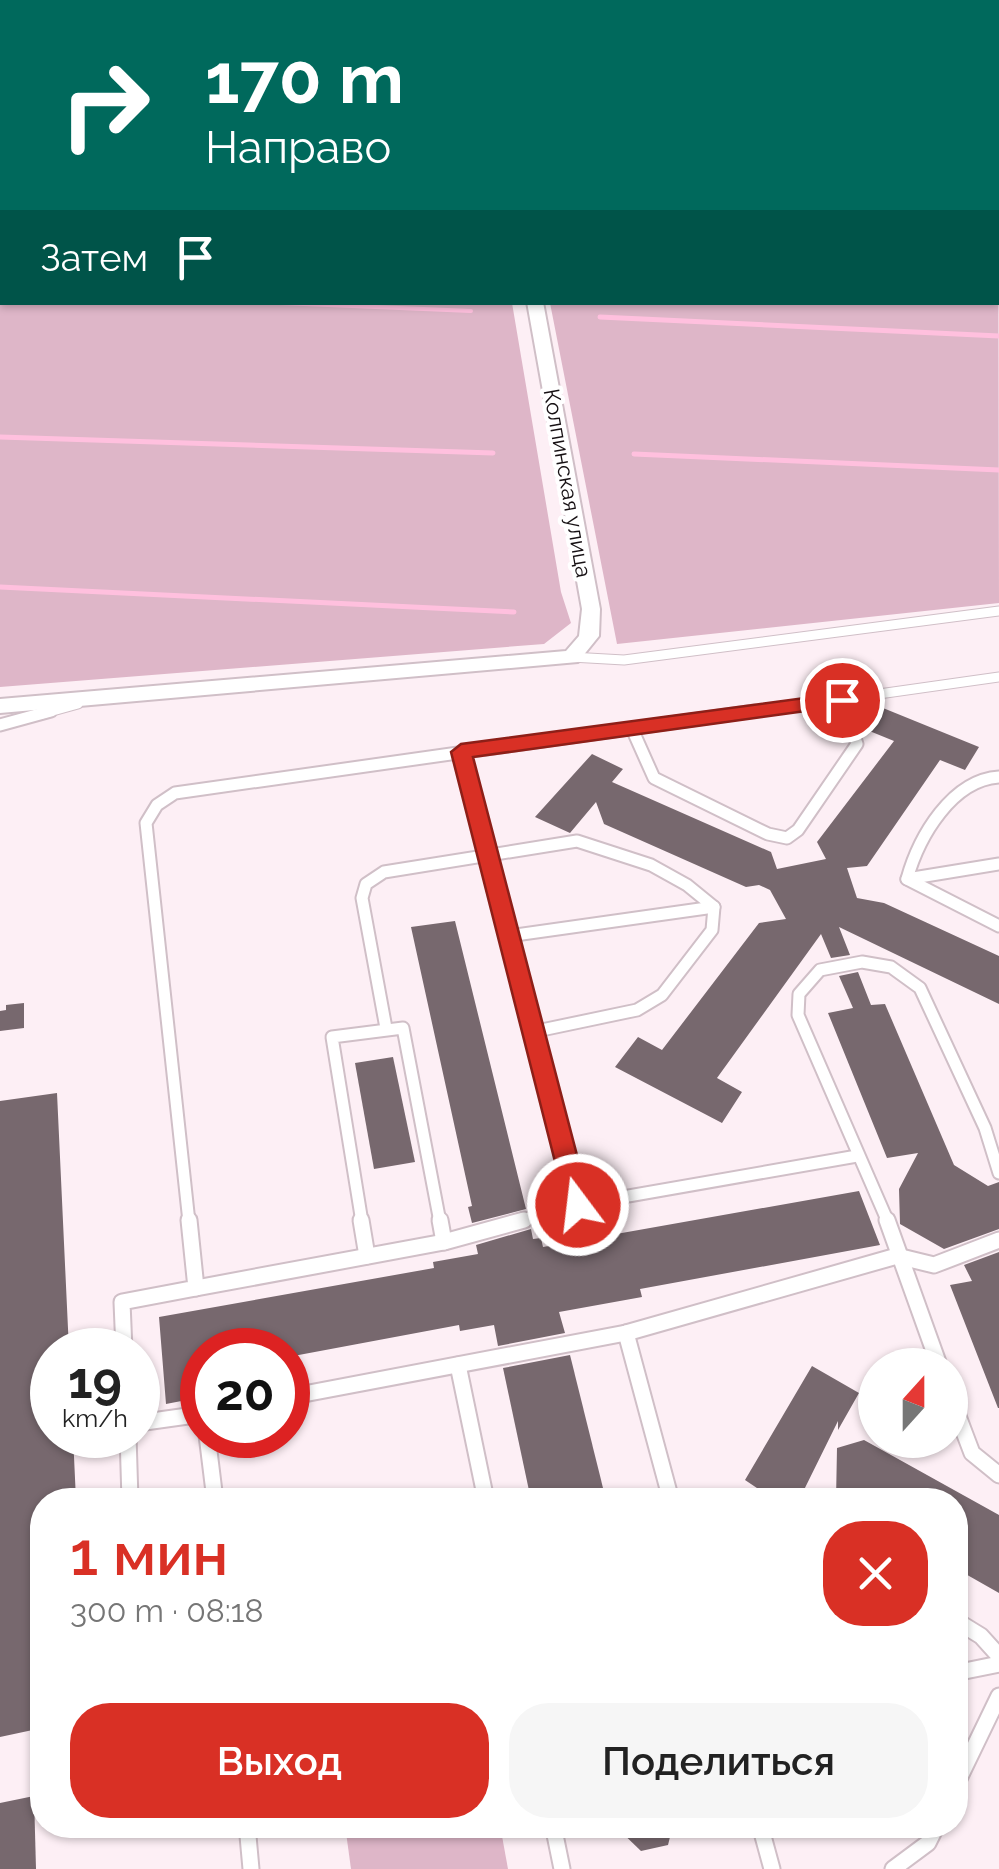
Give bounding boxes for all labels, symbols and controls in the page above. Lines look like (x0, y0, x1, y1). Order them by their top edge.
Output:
text: 170 m (205, 37, 404, 119)
icon: right (40, 40, 170, 170)
text: Направо (205, 121, 391, 174)
icon: arrive (168, 230, 223, 285)
text: Затем (40, 235, 148, 280)
street label: Колпинская улица (539, 387, 597, 579)
pin (800, 658, 885, 743)
icon: arrive (815, 673, 870, 728)
position arrow (526, 1153, 630, 1257)
speed limit sign: 20 (180, 1328, 310, 1458)
north arrow (858, 1348, 968, 1458)
map controls (858, 1348, 968, 1458)
text: 19 (68, 1351, 122, 1410)
text: km/h (62, 1403, 128, 1433)
text: 1 мин (70, 1519, 228, 1589)
button: close (823, 1521, 928, 1626)
text: 300 m · 08:18 (70, 1592, 263, 1629)
button: Выход (70, 1703, 489, 1818)
button: Поделиться (509, 1703, 928, 1818)

